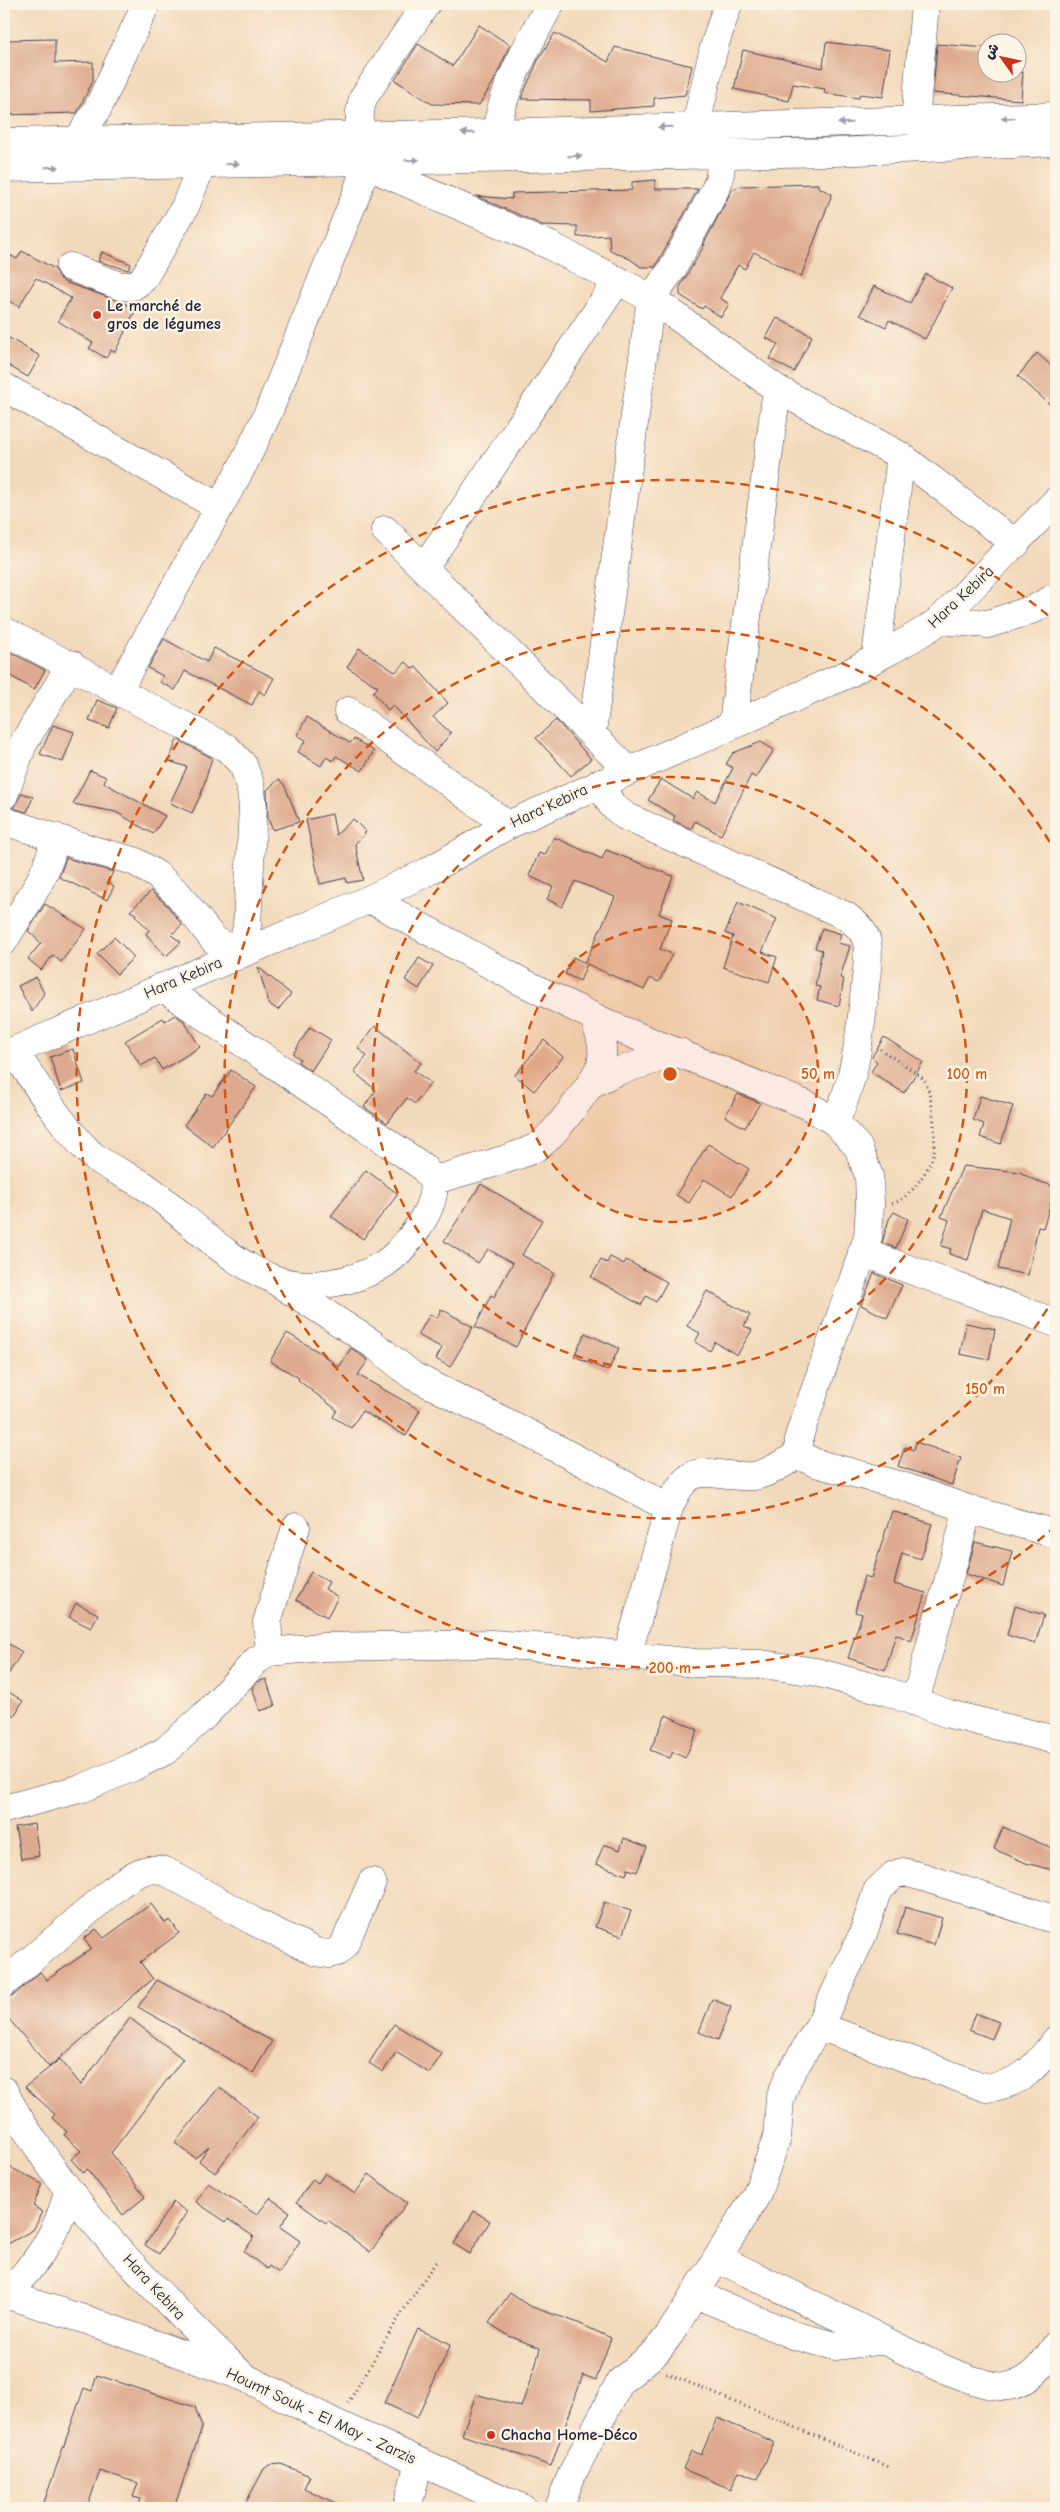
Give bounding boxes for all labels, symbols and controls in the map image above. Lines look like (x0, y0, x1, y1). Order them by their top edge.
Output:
north arrow (978, 32, 1028, 82)
text: ش (980, 40, 1003, 62)
one-way arrow (999, 114, 1015, 122)
one-way arrow (837, 120, 853, 128)
one-way arrow (657, 123, 673, 131)
one-way arrow (460, 129, 476, 137)
one-way arrow (567, 151, 583, 159)
one-way arrow (405, 156, 421, 164)
one-way arrow (225, 160, 241, 168)
one-way arrow (45, 163, 61, 171)
place label: Le marché de gros de légumes (107, 297, 221, 333)
marker: Le marché de gros de légumes (91, 309, 103, 321)
street label: Hara Kebira (925, 562, 997, 632)
street label: Hara Kebira (508, 780, 590, 832)
street label: Hara Kebira (141, 954, 225, 1002)
centre of rings (661, 1065, 679, 1083)
text: 50 m (801, 1065, 835, 1083)
text: 100 m (947, 1065, 987, 1083)
text: 150 m (965, 1380, 1005, 1398)
text: 200 m (649, 1659, 691, 1677)
street label: Hara Kebira (119, 2251, 189, 2323)
street label: Houmt Souk - El May - Zarzis (223, 2364, 419, 2468)
place label: Chacha Home-Déco (501, 2426, 637, 2444)
marker: Chacha Home-Déco (485, 2429, 497, 2441)

